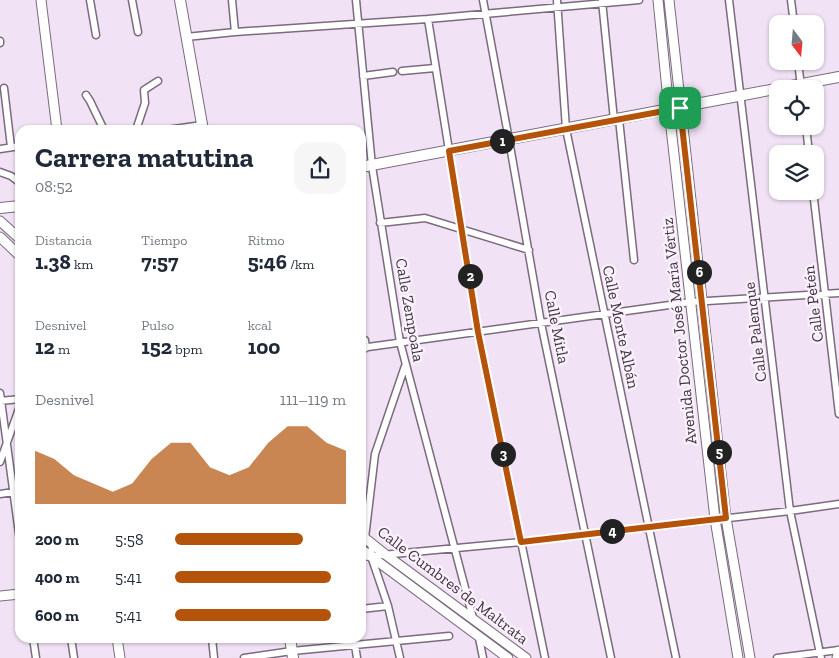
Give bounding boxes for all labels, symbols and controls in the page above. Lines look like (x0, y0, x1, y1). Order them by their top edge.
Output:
north arrow (769, 15, 824, 70)
map controls (769, 15, 824, 200)
button: locate (769, 80, 824, 135)
pin (659, 87, 701, 129)
icon: arrive (666, 94, 694, 122)
pin: 1 (490, 128, 514, 154)
text: 1 (500, 133, 505, 150)
text: Carrera matutina (35, 141, 254, 174)
button: share (294, 142, 346, 194)
button: layers (769, 145, 824, 200)
text: 08:52 (35, 177, 73, 196)
street label: Avenida Doctor José María Vértiz (658, 217, 700, 445)
text: Distancia (35, 232, 92, 249)
text: Tiempo (141, 232, 187, 249)
text: Ritmo (248, 232, 285, 249)
text: 1.38 (35, 249, 71, 274)
text: 7:57 (141, 249, 178, 274)
text: 5:46 (248, 249, 287, 274)
text: km (71, 256, 93, 273)
text: /km (287, 256, 314, 273)
street label: Calle Zempoala (392, 257, 429, 364)
pin: 6 (686, 260, 712, 284)
pin: 2 (458, 264, 482, 288)
street label: Calle Monte Albán (599, 264, 644, 391)
text: 6 (696, 264, 703, 281)
street label: Calle Petén (799, 264, 827, 343)
text: 2 (467, 268, 474, 285)
street label: Calle Palenque (739, 281, 771, 383)
street label: Calle Mitla (541, 289, 573, 366)
text: Desnivel (35, 317, 87, 334)
text: Pulso (141, 317, 174, 334)
text: kcal (248, 317, 272, 334)
text: 12 (35, 334, 55, 359)
text: 152 (141, 334, 172, 359)
text: 100 (248, 334, 280, 359)
text: m (55, 341, 70, 358)
text: bpm (172, 341, 203, 358)
text: Desnivel (35, 390, 94, 409)
text: 111–119 m (280, 390, 346, 409)
pin: 5 (706, 440, 732, 464)
pin: 3 (490, 442, 516, 466)
text: 5 (716, 444, 723, 461)
text: 3 (500, 446, 507, 463)
pin: 4 (600, 518, 624, 544)
street label: Calle Cumbres de Maltrata (374, 522, 532, 648)
text: 4 (609, 523, 616, 540)
text: 200 m (35, 530, 79, 549)
text: 5:58 (115, 530, 144, 549)
text: 400 m (35, 568, 80, 587)
text: 5:41 (115, 568, 142, 587)
text: 600 m (35, 606, 79, 625)
text: 5:41 (115, 606, 142, 625)

